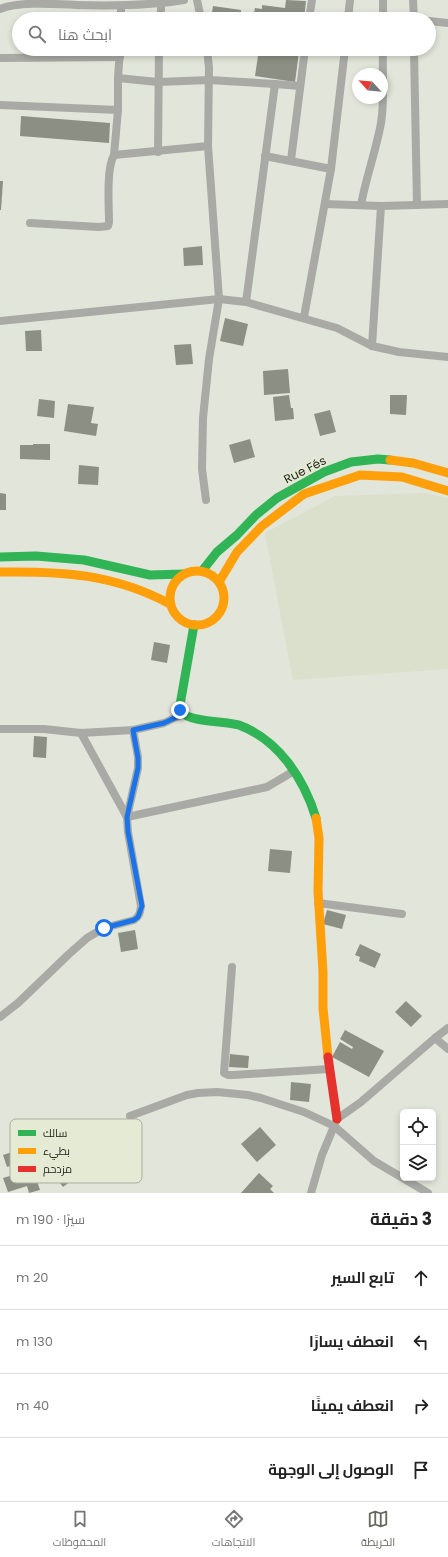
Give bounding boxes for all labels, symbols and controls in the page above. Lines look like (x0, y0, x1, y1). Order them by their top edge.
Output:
search box (12, 12, 436, 56)
icon: search (26, 23, 48, 45)
text: ابحث هنا (58, 24, 112, 45)
north arrow (352, 68, 388, 104)
street label: Rue Fés (281, 452, 329, 487)
route end (171, 701, 189, 719)
route start (95, 919, 113, 937)
map controls (400, 1109, 436, 1181)
button: locate (400, 1109, 436, 1145)
legend (10, 1119, 142, 1183)
text: سالك (43, 1125, 67, 1141)
text: بطيء (43, 1143, 70, 1160)
button: layers (400, 1145, 436, 1181)
text: مزدحم (43, 1161, 72, 1177)
text: 3 دقيقة (370, 1207, 432, 1231)
text: سيرًا · 190 m (16, 1210, 85, 1229)
text: تابع السير (331, 1267, 394, 1288)
icon: ahead (410, 1267, 432, 1289)
text: 20 m (16, 1268, 49, 1287)
text: انعطف يسارًا (309, 1331, 394, 1352)
icon: left (410, 1331, 432, 1353)
text: 130 m (16, 1332, 53, 1351)
text: انعطف يمينًا (311, 1395, 394, 1416)
icon: right (410, 1395, 432, 1417)
text: 40 m (16, 1396, 49, 1415)
text: الوصول إلى الوجهة (268, 1459, 394, 1480)
icon: arrive (410, 1459, 432, 1481)
tab: المحفوظات (53, 1508, 106, 1552)
tab: الاتجاهات (212, 1508, 255, 1552)
tab: الخريطة (361, 1508, 395, 1552)

